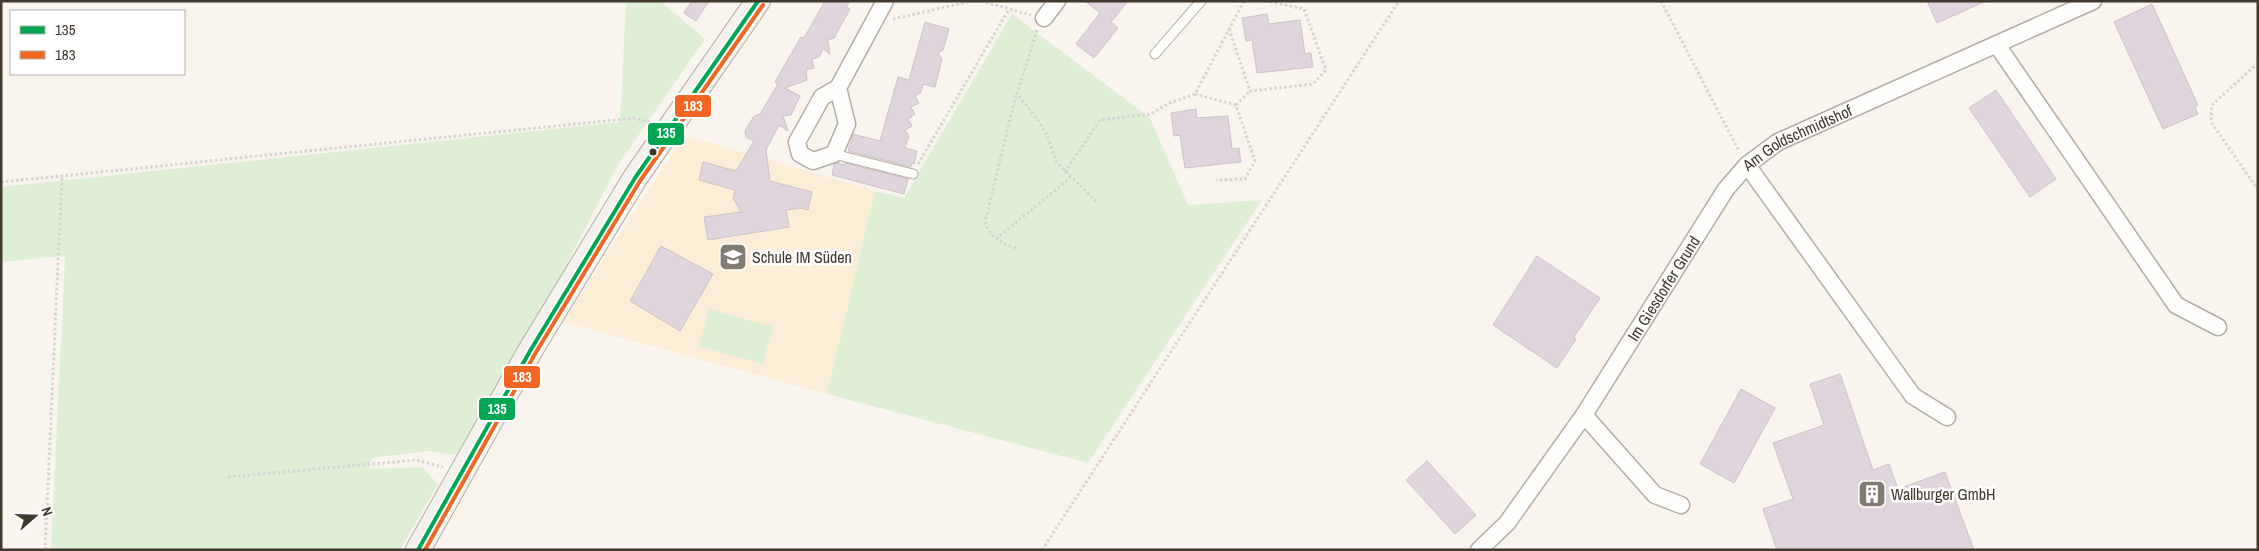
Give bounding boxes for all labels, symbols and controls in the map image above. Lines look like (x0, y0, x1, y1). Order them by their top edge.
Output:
legend (10, 10, 185, 75)
text: 135 (55, 19, 76, 40)
text: 183 (55, 44, 76, 65)
line badge: 183 (674, 94, 712, 118)
text: 183 (683, 97, 703, 115)
street label: Am Goldschmidtshof (1737, 99, 1856, 176)
line badge: 135 (647, 122, 685, 146)
text: 135 (656, 124, 676, 142)
unlabelled marker (648, 147, 658, 157)
street label: Im Giesdorfer Grund (1622, 232, 1705, 345)
school or university icon: Schule IM Süden (718, 242, 748, 272)
place label: Schule IM Süden (752, 246, 852, 268)
line badge: 183 (503, 365, 541, 389)
text: 183 (512, 368, 532, 386)
line badge: 135 (478, 397, 516, 421)
text: 135 (487, 400, 507, 418)
building icon: Wallburger GmbH (1857, 479, 1887, 509)
place label: Wallburger GmbH (1891, 483, 1996, 505)
north arrow (10, 491, 60, 541)
text: N (37, 505, 57, 519)

